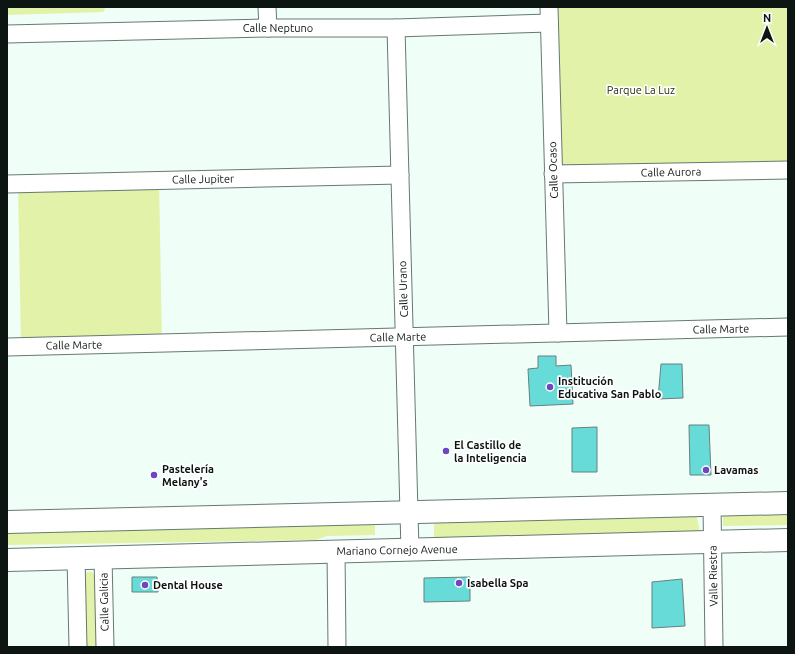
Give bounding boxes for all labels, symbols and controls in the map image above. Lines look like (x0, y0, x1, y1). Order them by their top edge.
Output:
north arrow (747, 8, 787, 48)
text: N (763, 12, 771, 24)
street label: Calle Neptuno (243, 22, 313, 34)
park label: Parque La Luz (607, 84, 675, 96)
street label: Calle Ocaso (546, 141, 560, 199)
street label: Calle Aurora (641, 165, 701, 179)
street label: Calle Jupiter (172, 172, 235, 186)
street label: Calle Urano (396, 260, 410, 318)
street label: Calle Marte (693, 323, 749, 335)
street label: Calle Marte (370, 331, 426, 343)
street label: Calle Marte (46, 339, 102, 351)
place label: Institución Educativa San Pablo (558, 375, 662, 400)
marker: Institución Educativa San Pablo (545, 382, 555, 392)
place label: El Castillo de la Inteligencia (454, 439, 527, 464)
marker: El Castillo de la Inteligencia (441, 446, 451, 456)
place label: Pastelería Melany's (162, 463, 214, 488)
place label: Lavamas (714, 464, 758, 476)
marker: Lavamas (701, 465, 711, 475)
marker: Pastelería Melany's (149, 470, 159, 480)
street label: Mariano Cornejo Avenue (336, 543, 458, 557)
street label: Valle Riestra (706, 545, 720, 607)
street label: Calle Galicia (97, 573, 111, 631)
place label: Isabella Spa (467, 577, 529, 589)
marker: Isabella Spa (454, 578, 464, 588)
place label: Dental House (153, 579, 223, 591)
marker: Dental House (140, 580, 150, 590)

